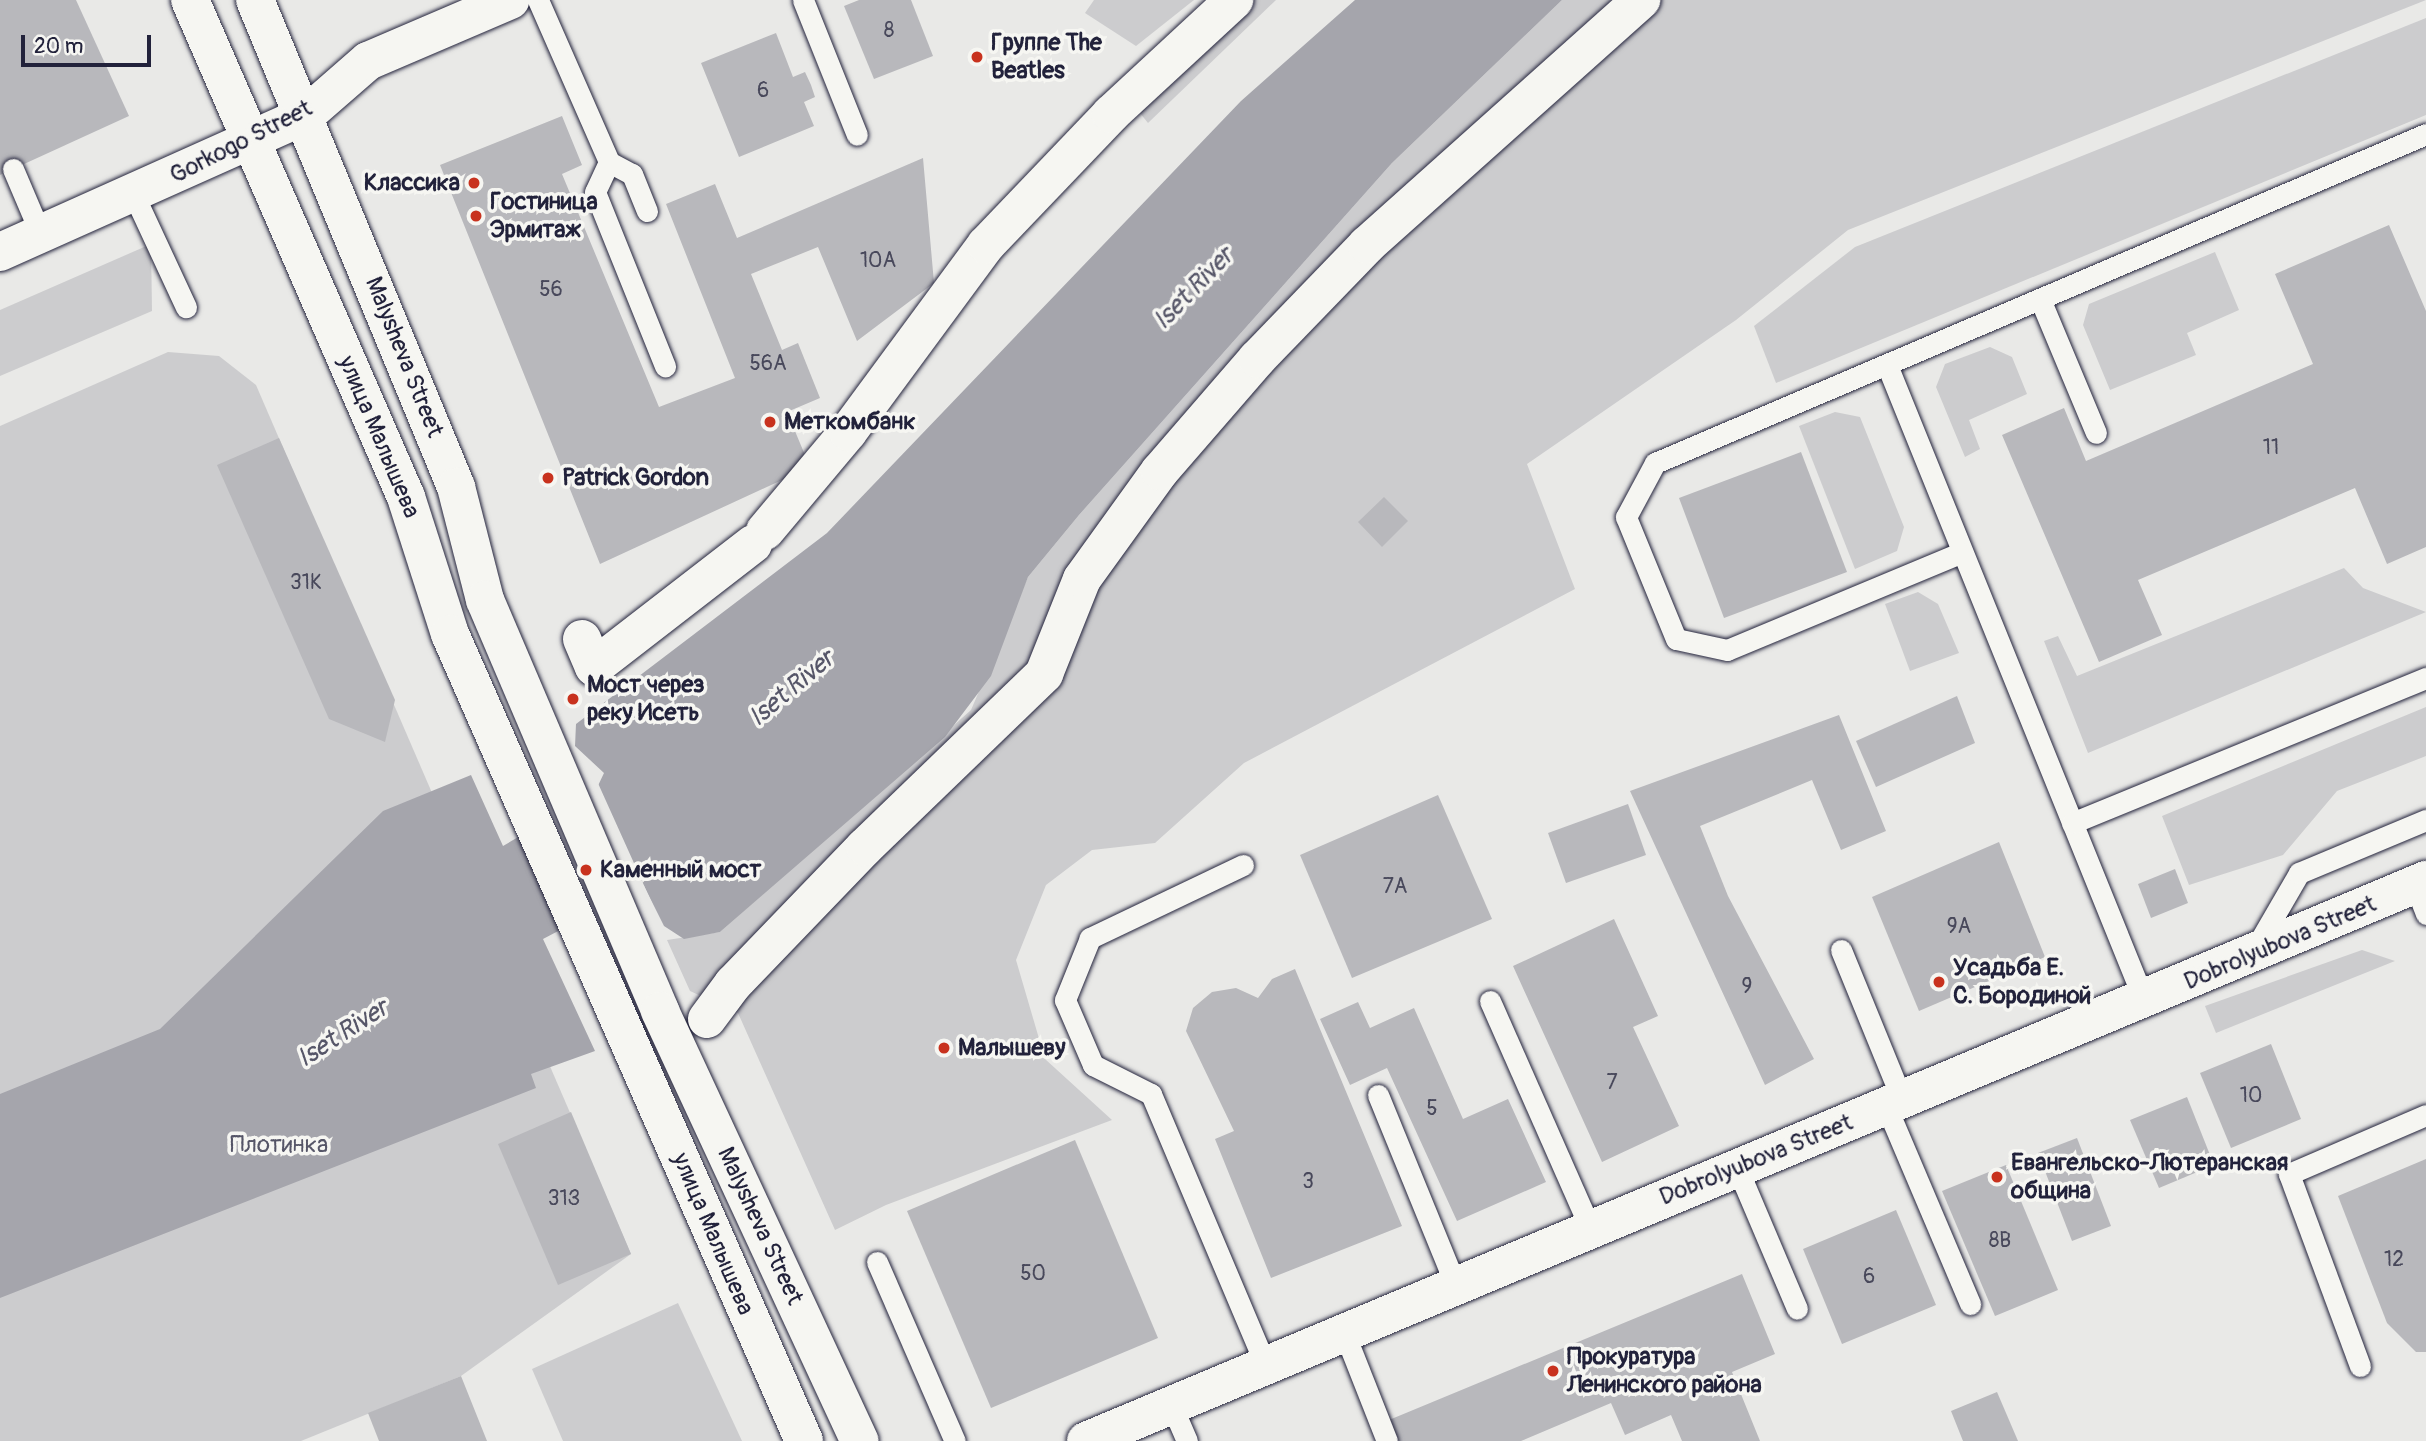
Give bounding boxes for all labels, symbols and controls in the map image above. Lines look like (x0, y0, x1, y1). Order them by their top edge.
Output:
house number: 8 (884, 18, 894, 44)
scale bar (24, 21, 154, 65)
place label: Группе The Beatles (991, 29, 1102, 85)
text: 20 m (34, 33, 83, 60)
marker: Группе The Beatles (969, 49, 985, 65)
house number: 6 (757, 78, 769, 104)
street label: Gorkogo Street (165, 94, 317, 190)
place label: Классика (364, 169, 460, 197)
marker: Классика (466, 175, 482, 191)
place label: Гостиница Эрмитаж (490, 188, 598, 244)
marker: Гостиница Эрмитаж (468, 208, 484, 224)
water label: Iset River (1147, 241, 1241, 337)
house number: 10А (860, 248, 896, 274)
street label: Malysheva Street (359, 273, 449, 441)
house number: 56 (539, 277, 563, 303)
house number: 56А (749, 351, 787, 377)
street label: улица Малышева (332, 352, 426, 522)
place label: Меткомбанк (784, 408, 916, 436)
marker: Меткомбанк (762, 414, 778, 430)
house number: 11 (2263, 435, 2279, 461)
place label: Patrick Gordon (562, 464, 709, 492)
marker: Patrick Gordon (540, 470, 556, 486)
house number: 31К (290, 570, 322, 596)
water label: Iset River (743, 644, 841, 734)
place label: Мост через реку Исеть (587, 671, 705, 727)
marker: Мост через реку Исеть (565, 691, 581, 707)
place label: Каменный мост (600, 856, 761, 884)
marker: Каменный мост (578, 862, 594, 878)
house number: 7А (1383, 874, 1407, 900)
street label: Dobrolyubova Street (2180, 890, 2380, 996)
house number: 9А (1947, 914, 1971, 940)
place label: Усадьба Е. С. Бородиной (1953, 954, 2091, 1010)
house number: 9 (1742, 974, 1752, 1000)
marker: Усадьба Е. С. Бородиной (1931, 974, 1947, 990)
water label: Iset River (292, 993, 394, 1075)
place label: Малышеву (958, 1034, 1065, 1062)
marker: Малышеву (936, 1040, 952, 1056)
house number: 7 (1606, 1070, 1618, 1096)
house number: 10 (2240, 1083, 2262, 1109)
house number: 5 (1426, 1096, 1438, 1122)
street label: Dobrolyubova Street (1655, 1108, 1857, 1212)
park label: Плотинка (230, 1131, 328, 1159)
street label: Malysheva Street (711, 1143, 809, 1309)
street label: улица Малышева (666, 1149, 760, 1319)
place label: Евангельско-Лютеранская община (2011, 1149, 2288, 1205)
house number: 3 (1302, 1169, 1314, 1195)
marker: Евангельско-Лютеранская община (1989, 1169, 2005, 1185)
house number: 31З (548, 1186, 580, 1212)
house number: 8В (1989, 1228, 2011, 1254)
house number: 12 (2384, 1247, 2404, 1273)
house number: 50 (1020, 1261, 1046, 1287)
house number: 6 (1863, 1264, 1875, 1290)
place label: Прокуратура Ленинского района (1567, 1343, 1762, 1399)
marker: Прокуратура Ленинского района (1545, 1363, 1561, 1379)

